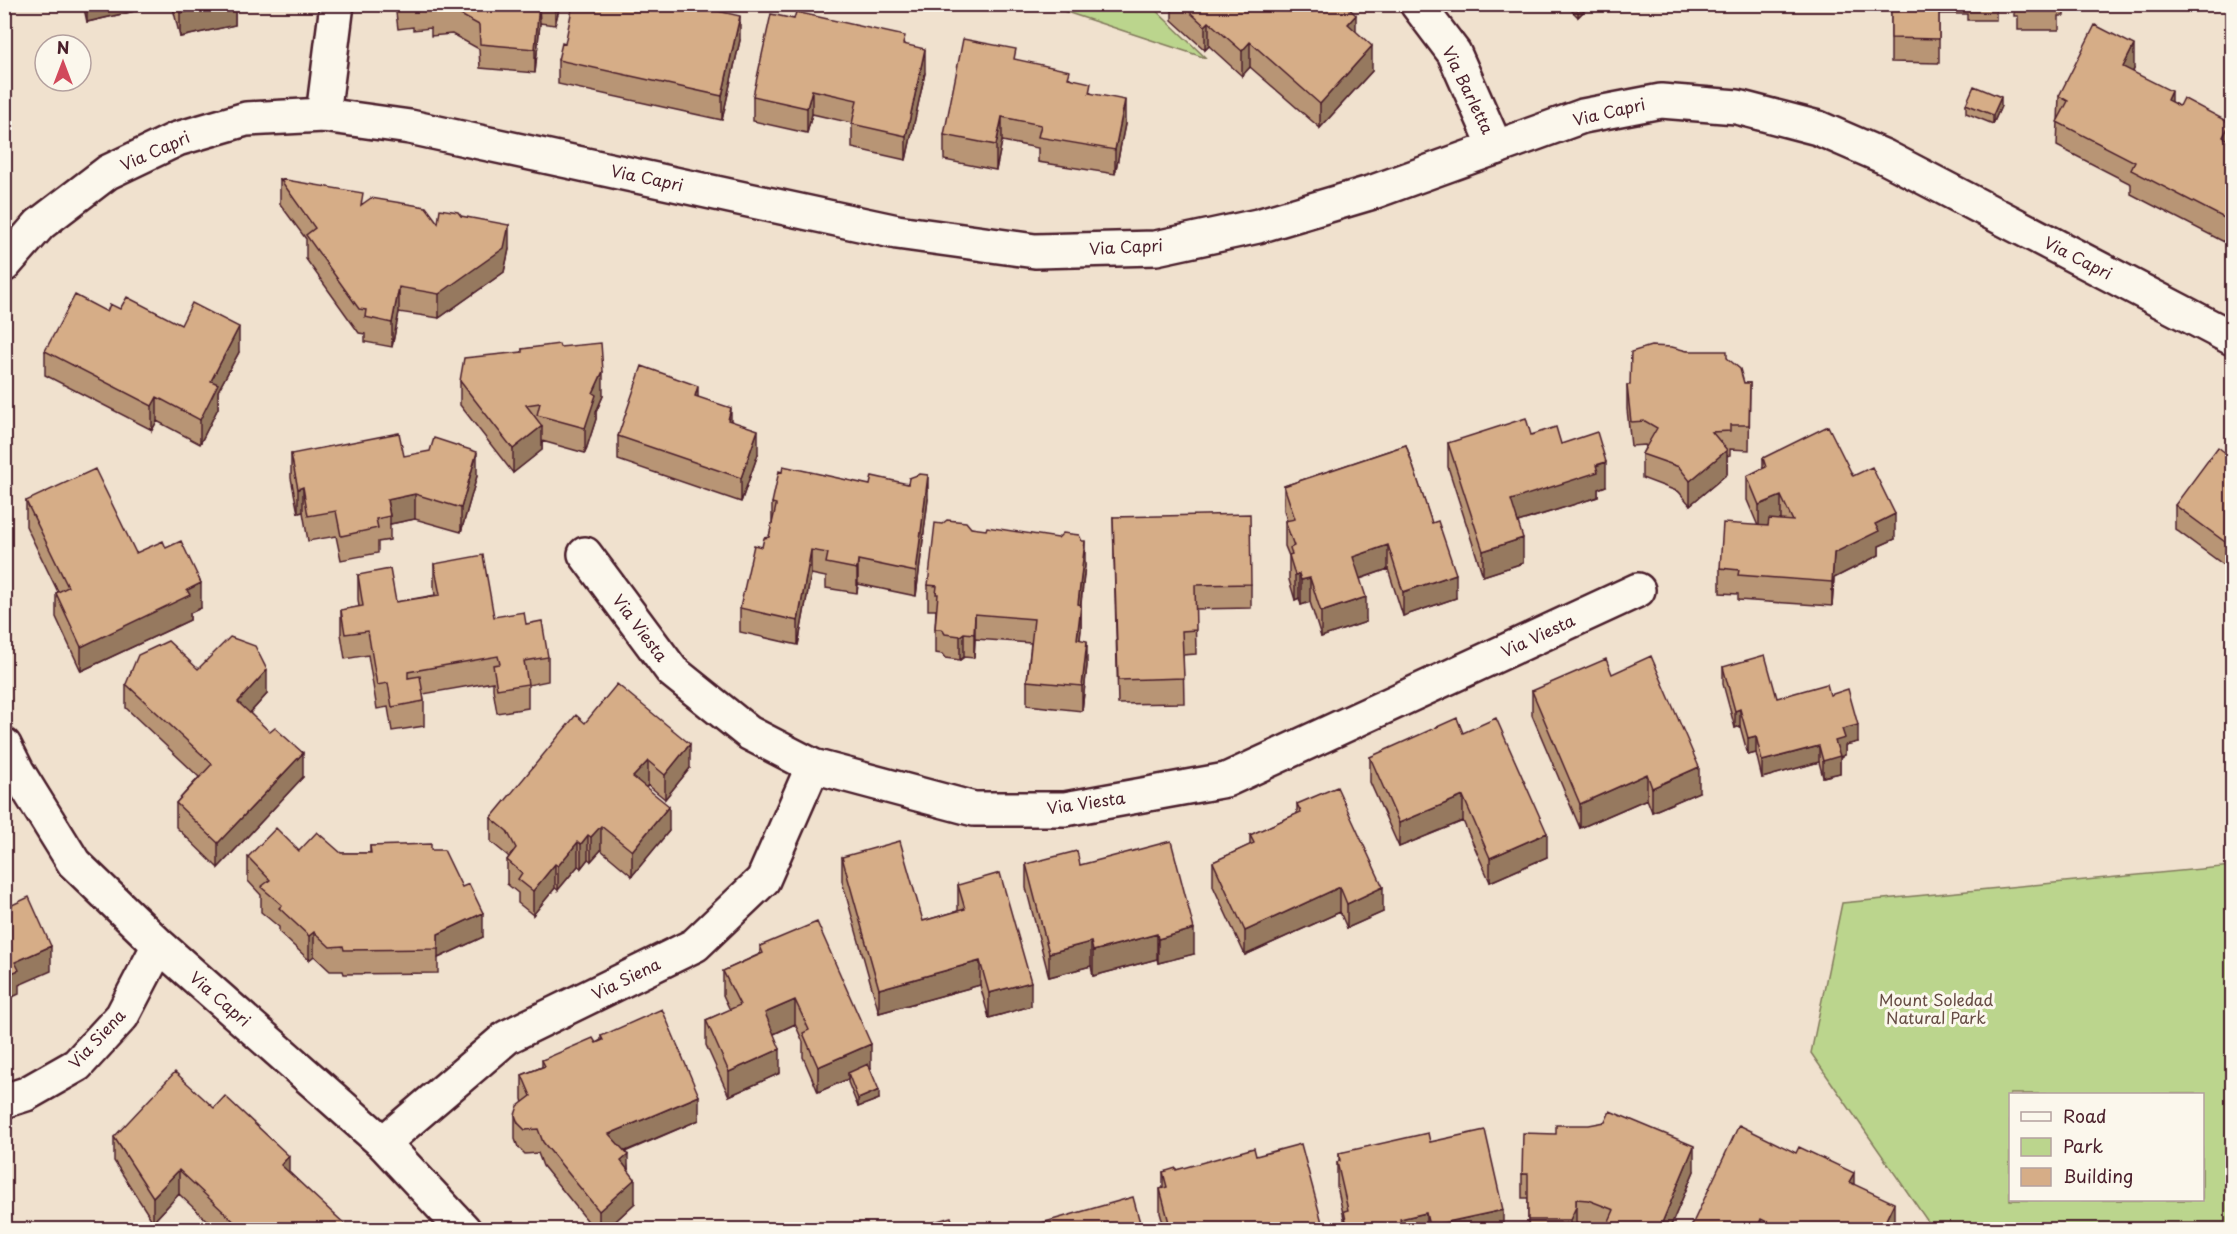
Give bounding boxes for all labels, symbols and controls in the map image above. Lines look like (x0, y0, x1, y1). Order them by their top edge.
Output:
north arrow (33, 33, 93, 93)
text: N (57, 35, 69, 59)
street label: Via Barletta (1437, 42, 1501, 138)
street label: Via Capri (1570, 91, 1647, 131)
street label: Via Capri (116, 124, 193, 176)
street label: Via Capri (609, 158, 686, 196)
street label: Via Capri (2040, 230, 2117, 285)
street label: Via Capri (1088, 232, 1163, 260)
street label: Via Viesta (607, 589, 675, 667)
street label: Via Viesta (1497, 607, 1579, 663)
street label: Via Viesta (1045, 785, 1127, 819)
street label: Via Siena (587, 951, 664, 1005)
street label: Via Capri (185, 965, 256, 1031)
park label: Mount Soledad Natural Park (1879, 987, 1994, 1029)
street label: Via Siena (62, 1003, 130, 1073)
legend (2009, 1093, 2204, 1201)
text: Road (2063, 1102, 2107, 1129)
text: Park (2063, 1132, 2103, 1159)
text: Building (2063, 1162, 2133, 1189)

